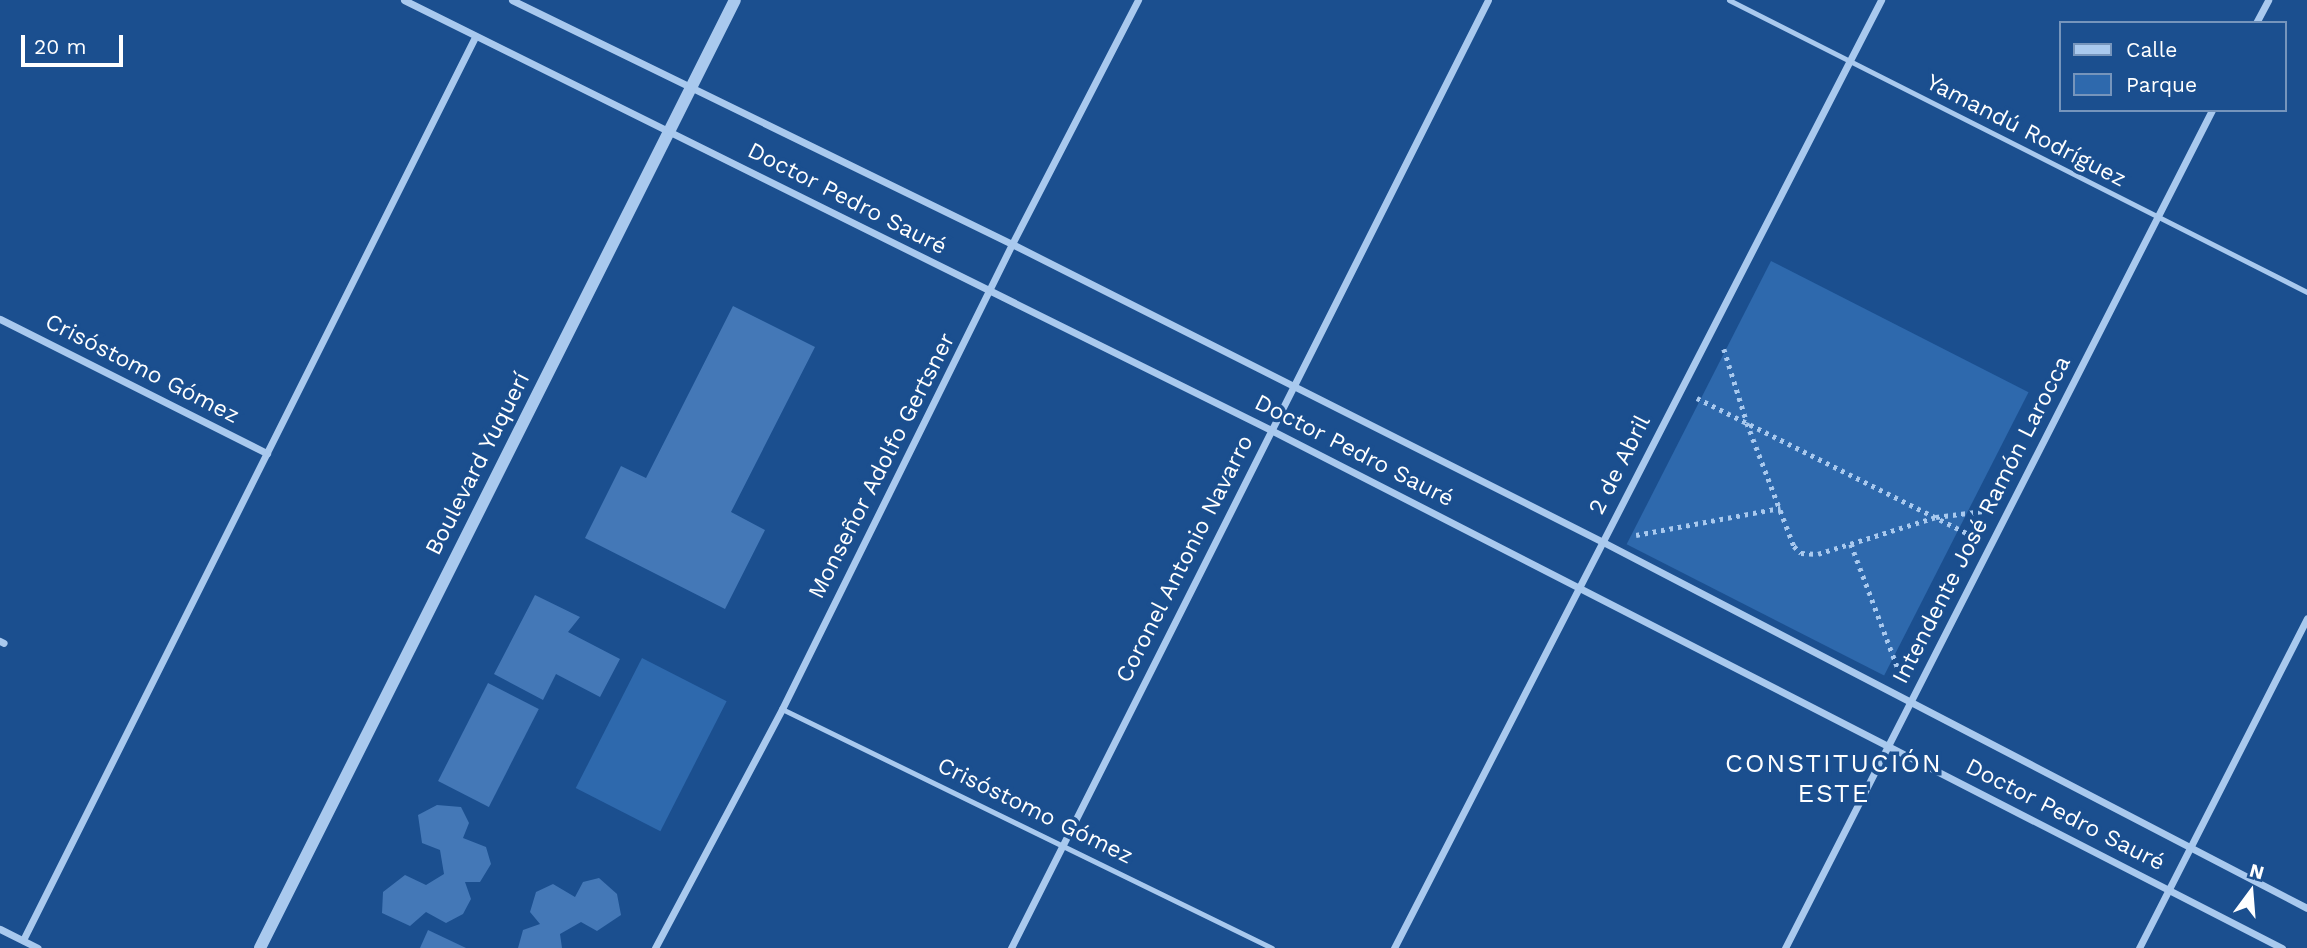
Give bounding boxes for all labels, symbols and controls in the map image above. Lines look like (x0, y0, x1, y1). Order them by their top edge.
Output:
scale bar (24, 21, 126, 65)
legend (2058, 21, 2286, 112)
text: 20 m (34, 34, 86, 59)
text: Calle (2126, 37, 2177, 62)
street label: Yamandú Rodríguez (1922, 69, 2130, 193)
text: Parque (2126, 72, 2197, 97)
street label: Doctor Pedro Sauré (743, 137, 951, 261)
street label: Crisóstomo Gómez (40, 308, 244, 430)
street label: Monseñor Adolfo Gertsner (803, 328, 961, 604)
street label: Intendente José Ramón Larocca (1887, 351, 2077, 689)
street label: Boulevard Yuquerí (420, 368, 536, 560)
street label: Doctor Pedro Sauré (1250, 389, 1458, 513)
street label: 2 de Abril (1583, 410, 1657, 520)
street label: Coronel Antonio Navarro (1110, 430, 1260, 688)
district label: CONSTITUCIÓN ESTE (1727, 748, 1941, 810)
street label: Crisóstomo Gómez (933, 752, 1137, 870)
street label: Doctor Pedro Sauré (1961, 753, 2169, 877)
north arrow (2216, 857, 2286, 927)
text: N (2247, 858, 2267, 884)

